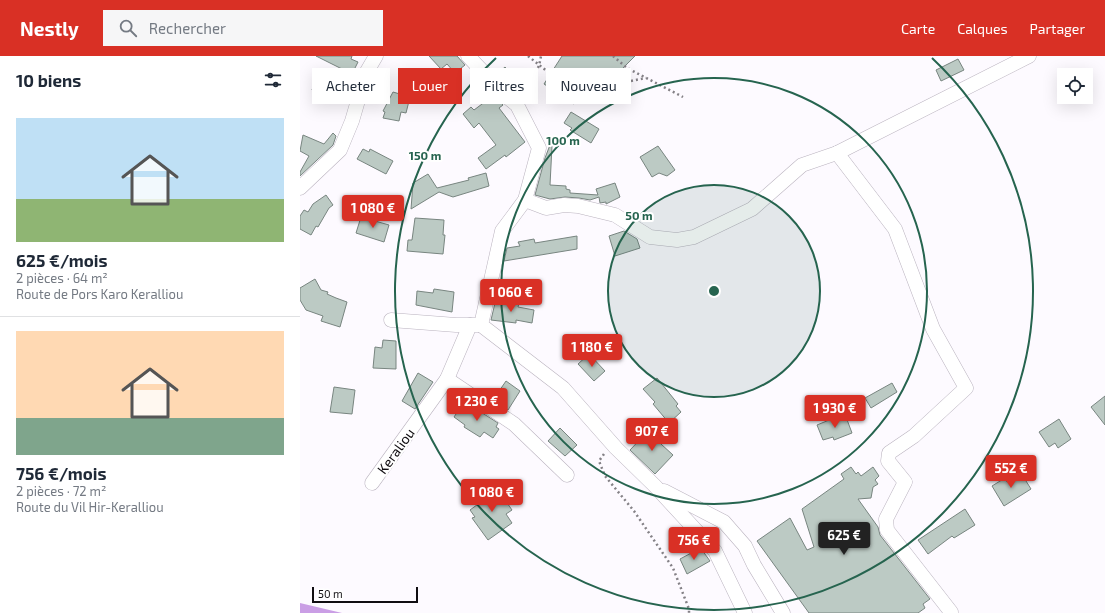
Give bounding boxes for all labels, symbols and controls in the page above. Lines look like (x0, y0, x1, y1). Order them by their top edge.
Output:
search box (103, 10, 383, 46)
text: Nestly (20, 17, 79, 40)
icon: search (117, 17, 139, 39)
text: Rechercher (149, 19, 226, 37)
text: Carte (901, 20, 935, 37)
text: Calques (957, 20, 1008, 37)
text: Partager (1030, 20, 1085, 37)
chip: Acheter (312, 68, 390, 104)
chip: Louer (398, 68, 462, 104)
chip: Filtres (470, 68, 538, 104)
chip: Nouveau (546, 68, 631, 104)
map controls (1057, 68, 1093, 104)
button: locate (1057, 68, 1093, 104)
icon: filters (262, 69, 284, 91)
text: 10 biens (16, 70, 81, 90)
text: 100 m (546, 133, 580, 147)
icon: home (114, 144, 186, 216)
text: 150 m (409, 148, 441, 162)
pin: 1 080 € (336, 195, 410, 229)
text: 1 080 € (351, 200, 395, 216)
text: 50 m (625, 208, 653, 222)
text: 625 €/mois (16, 250, 107, 270)
text: 2 pièces · 64 m² (16, 270, 108, 286)
pin: 1 060 € (474, 279, 548, 313)
text: 1 060 € (489, 284, 533, 300)
centre of rings (707, 284, 721, 298)
text: Route de Pors Karo Keralliou (16, 286, 183, 302)
pin: 1 180 € (555, 334, 629, 368)
text: 1 180 € (571, 339, 613, 355)
icon: home (114, 357, 186, 429)
pin: 1 230 € (440, 388, 514, 422)
text: 1 230 € (456, 393, 498, 409)
pin: 1 930 € (798, 395, 872, 429)
text: 1 930 € (814, 400, 856, 416)
pin: 907 € (624, 418, 680, 452)
text: 907 € (635, 423, 669, 439)
street label: Keraliou (373, 424, 418, 477)
pin: 552 € (983, 455, 1039, 489)
text: 552 € (994, 460, 1028, 476)
text: 756 €/mois (16, 463, 107, 483)
pin: 1 080 € (455, 479, 529, 513)
text: 2 pièces · 72 m² (16, 483, 106, 499)
text: 1 080 € (470, 484, 514, 500)
text: Route du Vil Hir-Keralliou (16, 499, 164, 515)
pin: 625 € (816, 522, 872, 556)
pin: 756 € (666, 527, 722, 561)
text: 625 € (827, 527, 861, 543)
text: 756 € (678, 532, 710, 548)
scale bar (312, 585, 418, 604)
text: 50 m (318, 587, 343, 600)

